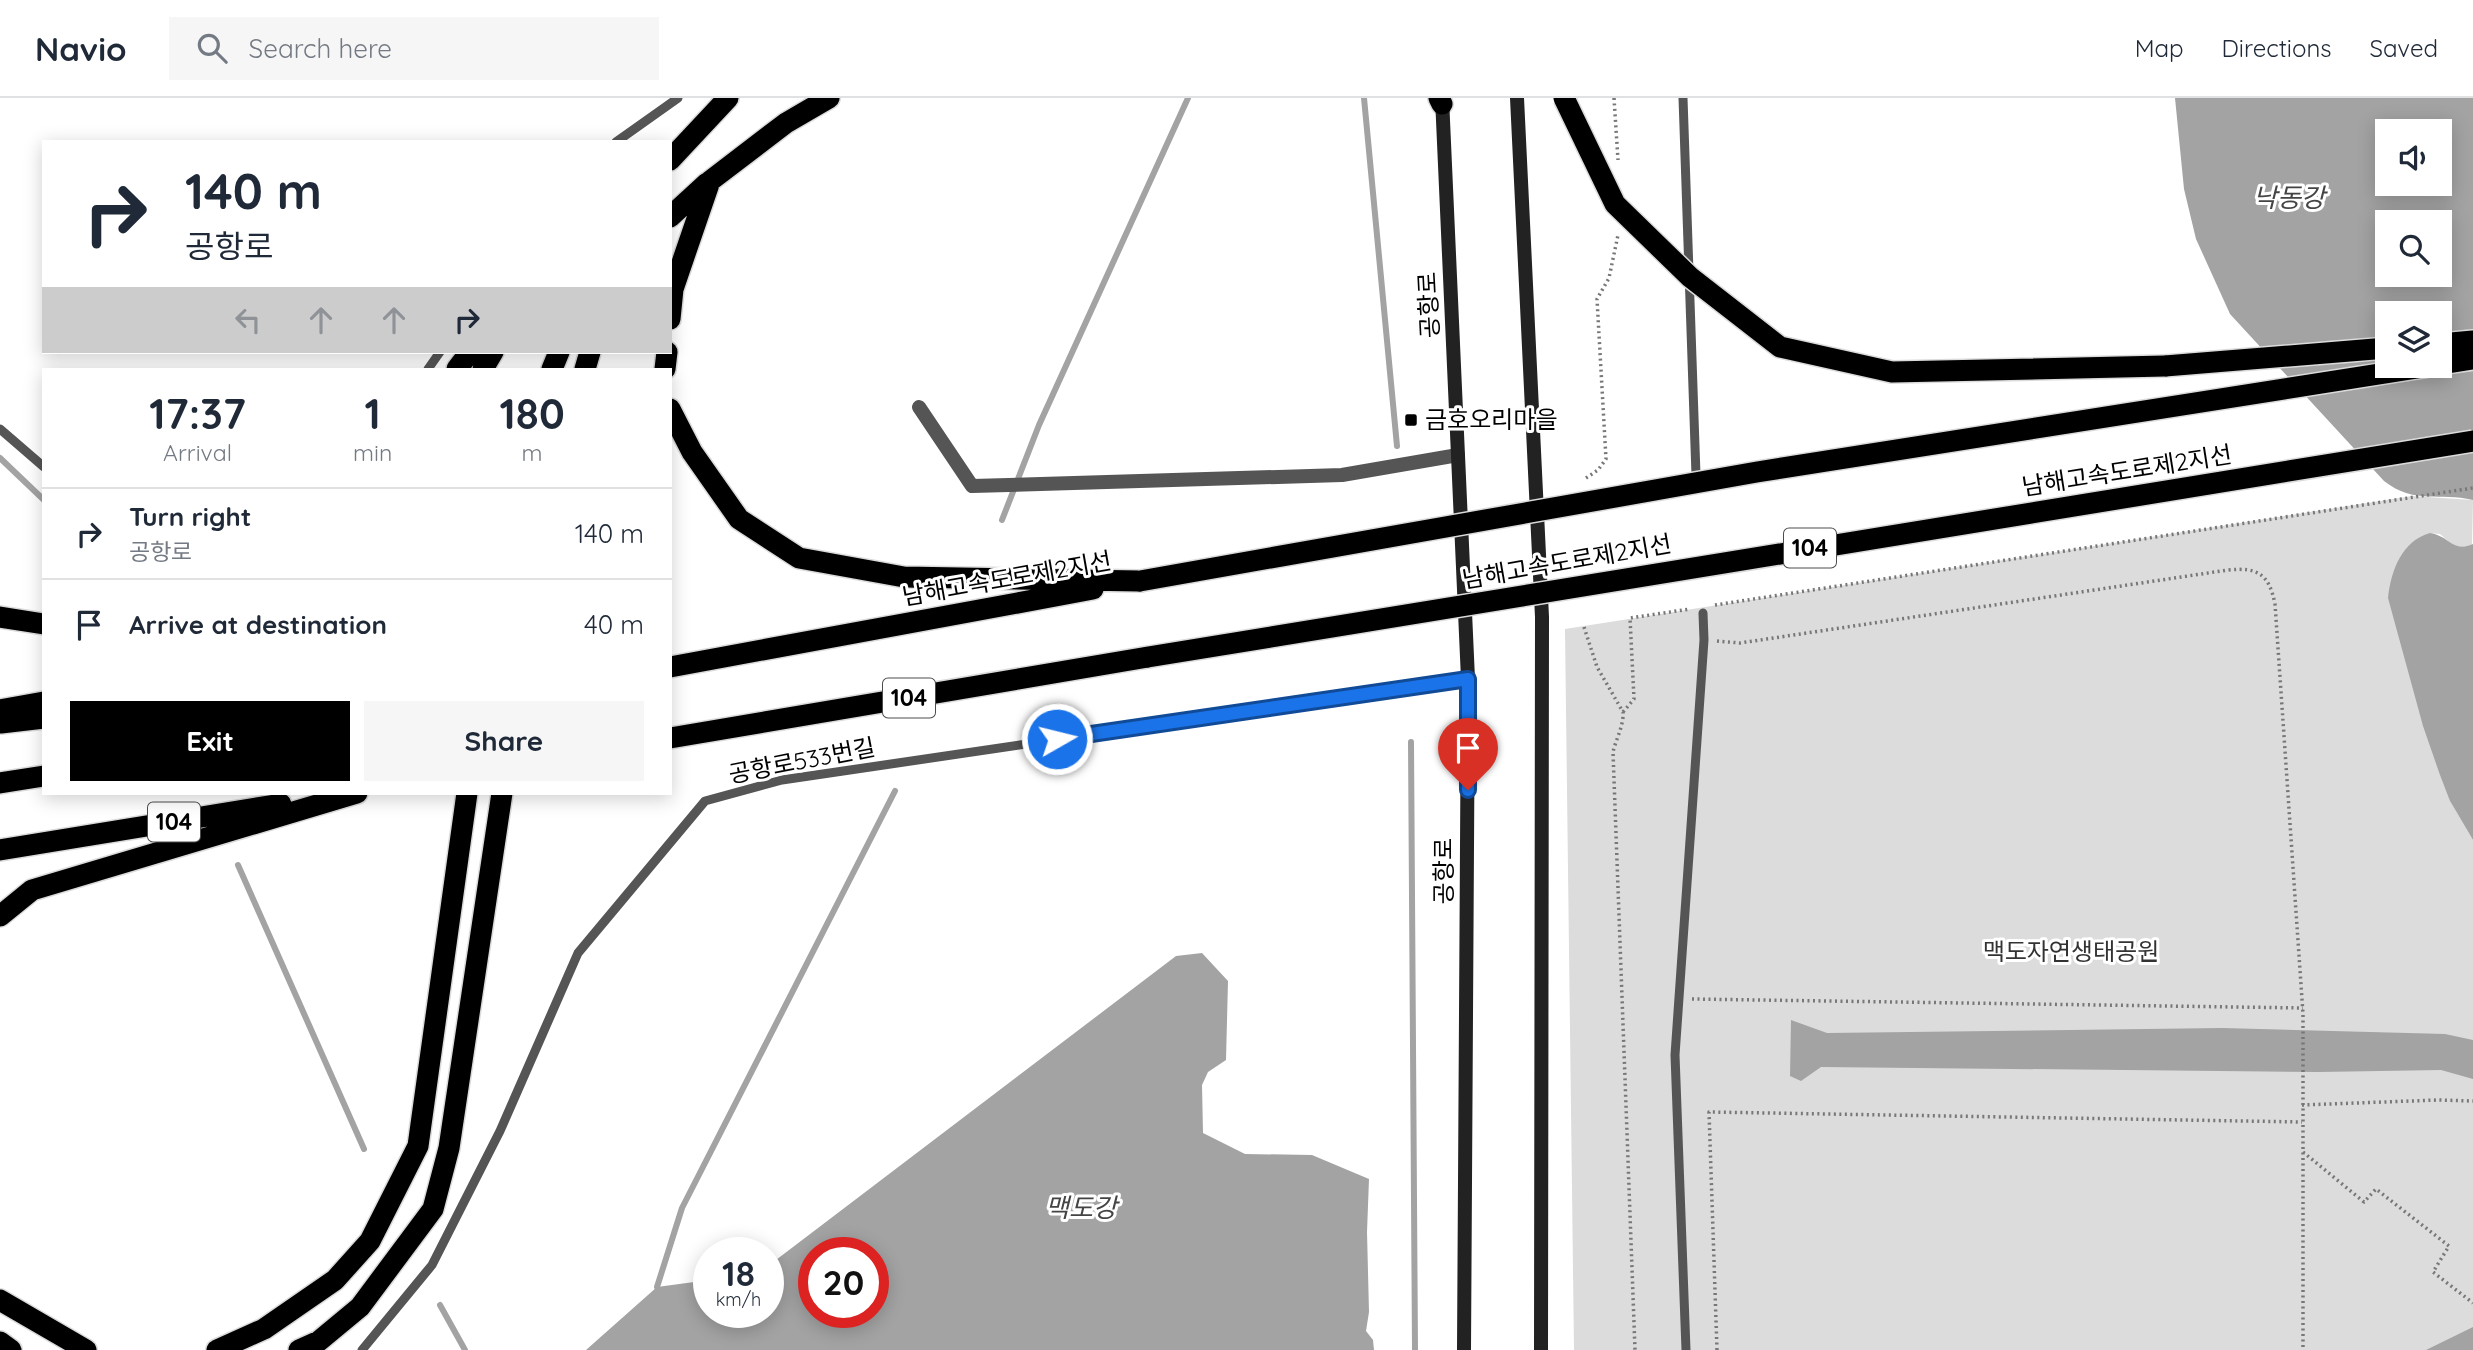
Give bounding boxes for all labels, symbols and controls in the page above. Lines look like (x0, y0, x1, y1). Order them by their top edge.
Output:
search box (169, 17, 659, 80)
text: Navio (35, 28, 127, 69)
icon: search (193, 29, 231, 67)
text: Search here (249, 32, 392, 65)
text: Map (2135, 33, 2184, 63)
text: Directions (2222, 33, 2332, 63)
text: Saved (2370, 33, 2438, 63)
map controls (2375, 119, 2452, 378)
button: sound (2375, 119, 2452, 196)
text: 140 m (185, 160, 322, 221)
icon: right (70, 168, 161, 259)
water label: 낙동강 (2253, 181, 2328, 214)
button: search (2375, 210, 2452, 287)
text: 공항로 (185, 226, 273, 266)
street label: 공항로 (1411, 271, 1445, 339)
icon: left (229, 301, 267, 339)
icon: ahead (302, 301, 340, 339)
icon: ahead (375, 301, 413, 339)
icon: right (448, 301, 486, 339)
button: layers (2375, 301, 2452, 378)
text: 17:37 (149, 387, 246, 440)
text: 1 (364, 387, 381, 440)
text: 180 (500, 387, 565, 440)
place label: 금호오리마을 (1425, 404, 1557, 434)
marker: 금호오리마을 (1403, 412, 1419, 428)
text: Arrival (163, 438, 232, 467)
text: min (353, 438, 392, 467)
text: m (522, 438, 543, 467)
street label: 남해고속도로제2지선 (2020, 439, 2234, 501)
text: Turn right (129, 500, 251, 533)
icon: right (70, 515, 108, 553)
text: 140 m (575, 517, 644, 550)
street label: 남해고속도로제2지선 (1460, 528, 1674, 594)
road number: 104 (1784, 529, 1836, 568)
text: 공항로 (129, 537, 192, 566)
street label: 남해고속도로제2지선 (900, 545, 1114, 611)
icon: arrive (70, 606, 108, 644)
text: Arrive at destination (129, 608, 387, 641)
text: 40 m (584, 608, 644, 641)
road number: 104 (883, 678, 935, 718)
button: Exit (70, 701, 350, 781)
button: Share (364, 701, 644, 781)
position arrow (1020, 702, 1094, 776)
pin (1438, 718, 1498, 790)
icon: arrive (1449, 729, 1487, 767)
street label: 공항로533번길 (726, 731, 878, 789)
road number: 104 (148, 802, 200, 842)
street label: 공항로 (1428, 838, 1458, 904)
park label: 맥도자연생태공원 (1983, 936, 2159, 966)
water label: 맥도강 (1045, 1191, 1120, 1224)
speed limit sign: 20 (798, 1237, 889, 1328)
text: 18 (722, 1251, 755, 1295)
text: km/h (716, 1288, 761, 1311)

